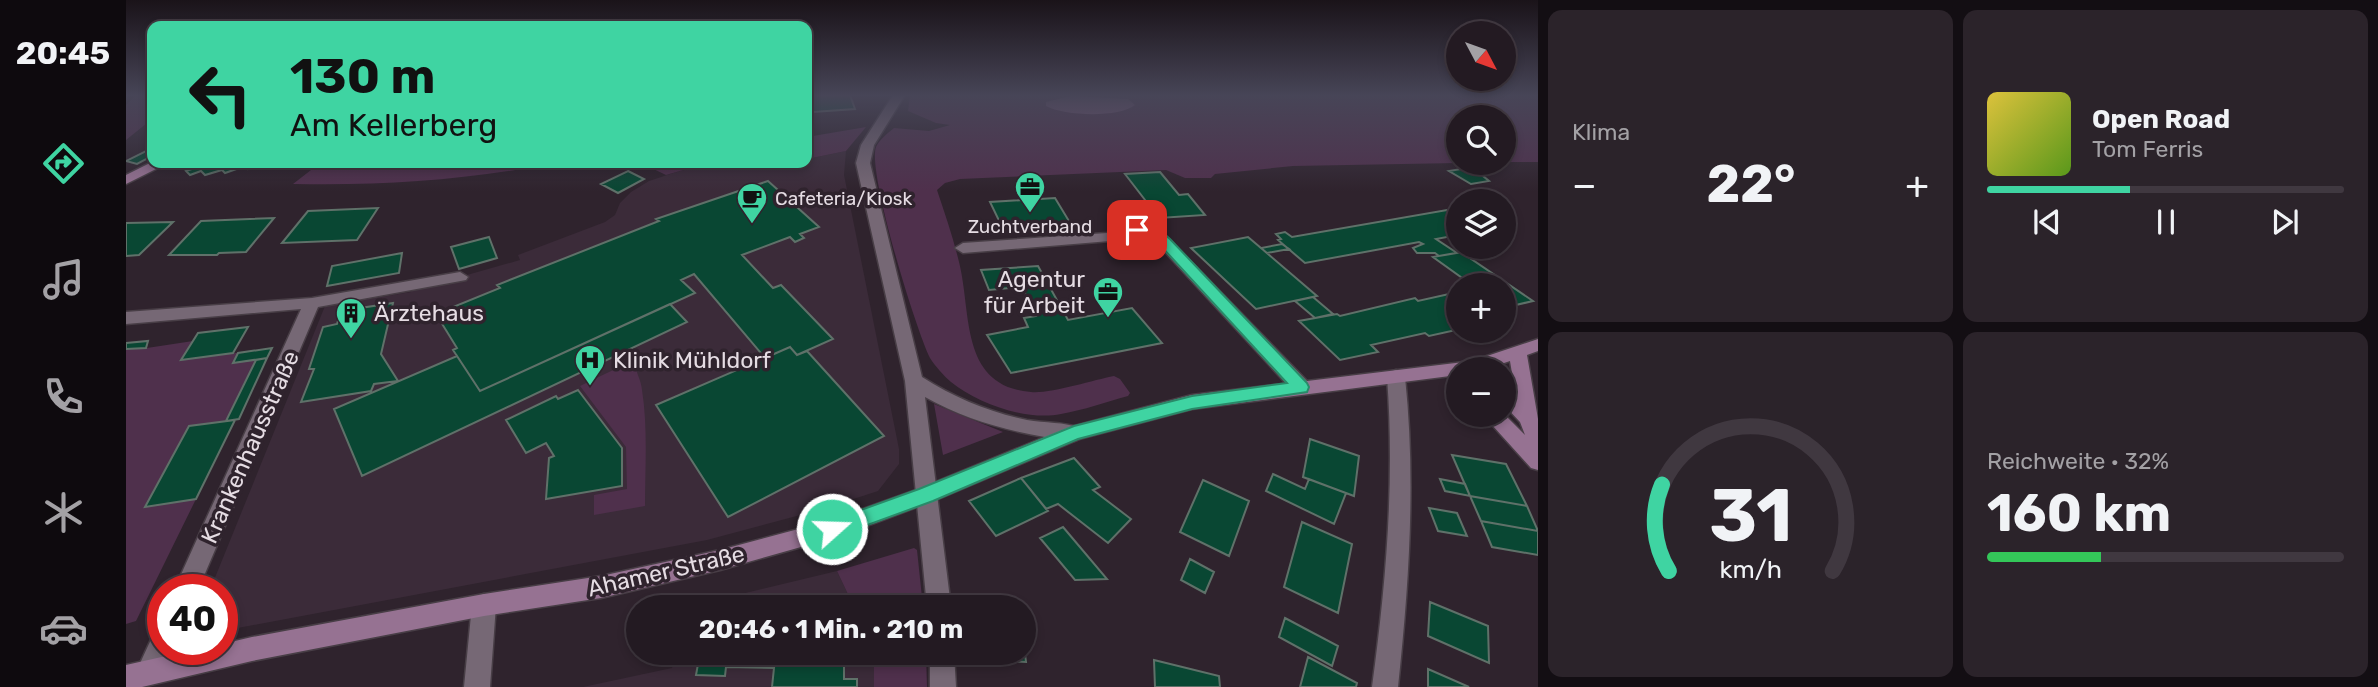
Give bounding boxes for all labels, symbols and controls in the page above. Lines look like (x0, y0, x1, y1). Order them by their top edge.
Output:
north arrow (1446, 21, 1516, 91)
map controls (1446, 21, 1516, 427)
text: 20:45 (16, 34, 110, 72)
text: 130 m (290, 47, 435, 105)
icon: left (175, 49, 266, 140)
text: Open Road (2092, 104, 2230, 135)
button: search (1446, 105, 1516, 175)
text: Am Kellerberg (290, 106, 497, 144)
text: Klima (1572, 118, 1630, 146)
text: Tom Ferris (2092, 135, 2203, 163)
icon: directions (39, 139, 88, 188)
text: 22° (1707, 153, 1796, 215)
text: − (1572, 162, 1597, 208)
text: + (1905, 162, 1929, 208)
office icon: Zuchtverband (1013, 170, 1047, 214)
cafe icon: Cafeteria/Kiosk (735, 181, 769, 225)
place label: Cafeteria/Kiosk (775, 187, 913, 210)
button: layers (1446, 189, 1516, 259)
pin (1107, 200, 1167, 260)
icon: previous (2028, 203, 2066, 241)
icon: pause (2147, 203, 2185, 241)
icon: next (2266, 203, 2304, 241)
icon: arrive (1118, 211, 1156, 249)
place label: Zuchtverband (968, 215, 1092, 238)
icon: music (39, 255, 88, 304)
place label: Agentur für Arbeit (984, 265, 1085, 319)
button: + (1446, 273, 1516, 343)
office icon: Agentur für Arbeit (1091, 275, 1125, 319)
building icon: Ärztehaus (334, 296, 368, 340)
place label: Ärztehaus (374, 299, 484, 327)
hospital icon: Klinik Mühldorf (573, 343, 607, 387)
street label: Krankenhausstraße (195, 346, 305, 548)
place label: Klinik Mühldorf (613, 346, 771, 374)
button: − (1446, 357, 1516, 427)
icon: phone (39, 372, 88, 421)
text: Reichweite · 32% (1987, 447, 2169, 475)
text: 31 (1709, 473, 1792, 559)
text: 160 km (1987, 482, 2171, 544)
icon: climate (39, 488, 88, 537)
position arrow (795, 492, 869, 566)
street label: Ahamer Straße (585, 539, 747, 603)
text: km/h (1719, 554, 1782, 583)
speed limit sign: 40 (147, 574, 238, 665)
icon: car (39, 604, 88, 653)
text: 20:46 · 1 Min. · 210 m (699, 614, 963, 645)

